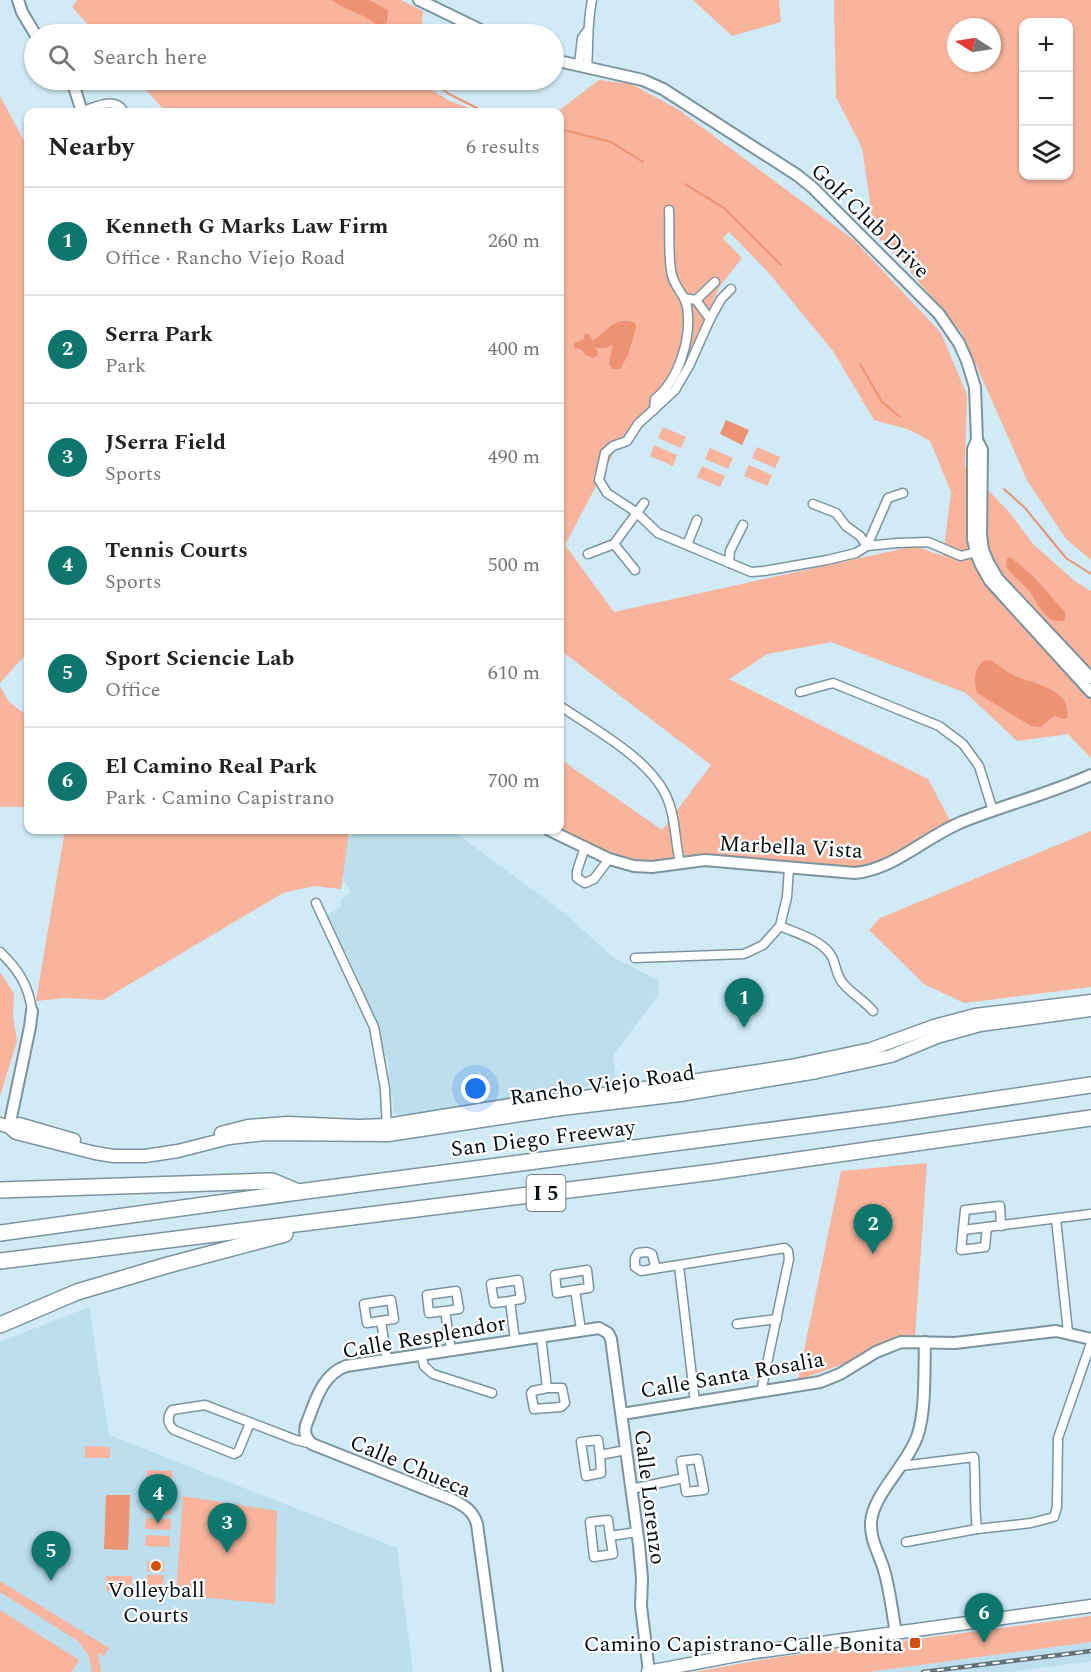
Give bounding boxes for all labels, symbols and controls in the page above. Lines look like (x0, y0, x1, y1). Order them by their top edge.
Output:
north arrow (947, 18, 1001, 72)
map controls (1019, 18, 1073, 180)
button: + (1019, 18, 1073, 72)
search box (24, 24, 564, 90)
icon: search (45, 41, 78, 74)
text: Search here (93, 41, 207, 74)
button: − (1019, 72, 1073, 126)
button: layers (1019, 126, 1073, 180)
text: Nearby (48, 127, 134, 167)
text: 6 results (466, 132, 540, 162)
street label: Golf Club Drive (803, 155, 937, 287)
text: Kenneth G Marks Law Firm (105, 210, 388, 243)
text: 1 (62, 226, 73, 256)
text: 260 m (488, 226, 540, 256)
text: Office · Rancho Viejo Road (105, 243, 345, 273)
text: Serra Park (105, 318, 213, 351)
text: 2 (62, 334, 73, 364)
text: 400 m (488, 334, 540, 364)
text: Park (105, 351, 146, 381)
text: JSerra Field (105, 426, 226, 459)
text: 3 (62, 442, 73, 472)
text: 490 m (488, 442, 540, 472)
text: Sports (105, 459, 162, 489)
text: Tennis Courts (105, 534, 248, 567)
text: 4 (62, 550, 73, 580)
text: 500 m (488, 550, 540, 580)
text: Sports (105, 567, 162, 597)
text: Sport Sciencie Lab (105, 642, 294, 675)
text: 5 (62, 658, 73, 688)
text: 610 m (488, 658, 540, 688)
text: Office (105, 675, 161, 705)
text: El Camino Real Park (105, 750, 317, 783)
text: 6 (62, 766, 73, 796)
text: 700 m (488, 766, 540, 796)
text: Park · Camino Capistrano (105, 783, 334, 813)
street label: Marbella Vista (718, 827, 864, 868)
pin: 1 (724, 978, 764, 1028)
street label: Rancho Viejo Road (507, 1056, 697, 1115)
your location (461, 1074, 490, 1103)
street label: San Diego Freeway (449, 1111, 639, 1166)
road number: I 5 (526, 1175, 566, 1211)
pin: 2 (854, 1204, 892, 1254)
street label: Calle Resplendor (340, 1307, 509, 1368)
street label: Calle Santa Rosalia (638, 1343, 827, 1408)
street label: Calle Chueca (345, 1426, 476, 1507)
street label: Calle Lorenzo (625, 1428, 674, 1567)
pin: 4 (138, 1474, 178, 1524)
pin: 3 (208, 1504, 246, 1553)
pin: 5 (32, 1532, 70, 1581)
marker: Volleyball Courts (149, 1559, 163, 1573)
place label: Volleyball Courts (107, 1574, 205, 1632)
pin: 6 (964, 1594, 1004, 1643)
place label: Camino Capistrano-Calle Bonita (584, 1628, 903, 1661)
marker: Camino Capistrano-Calle Bonita (908, 1636, 922, 1650)

